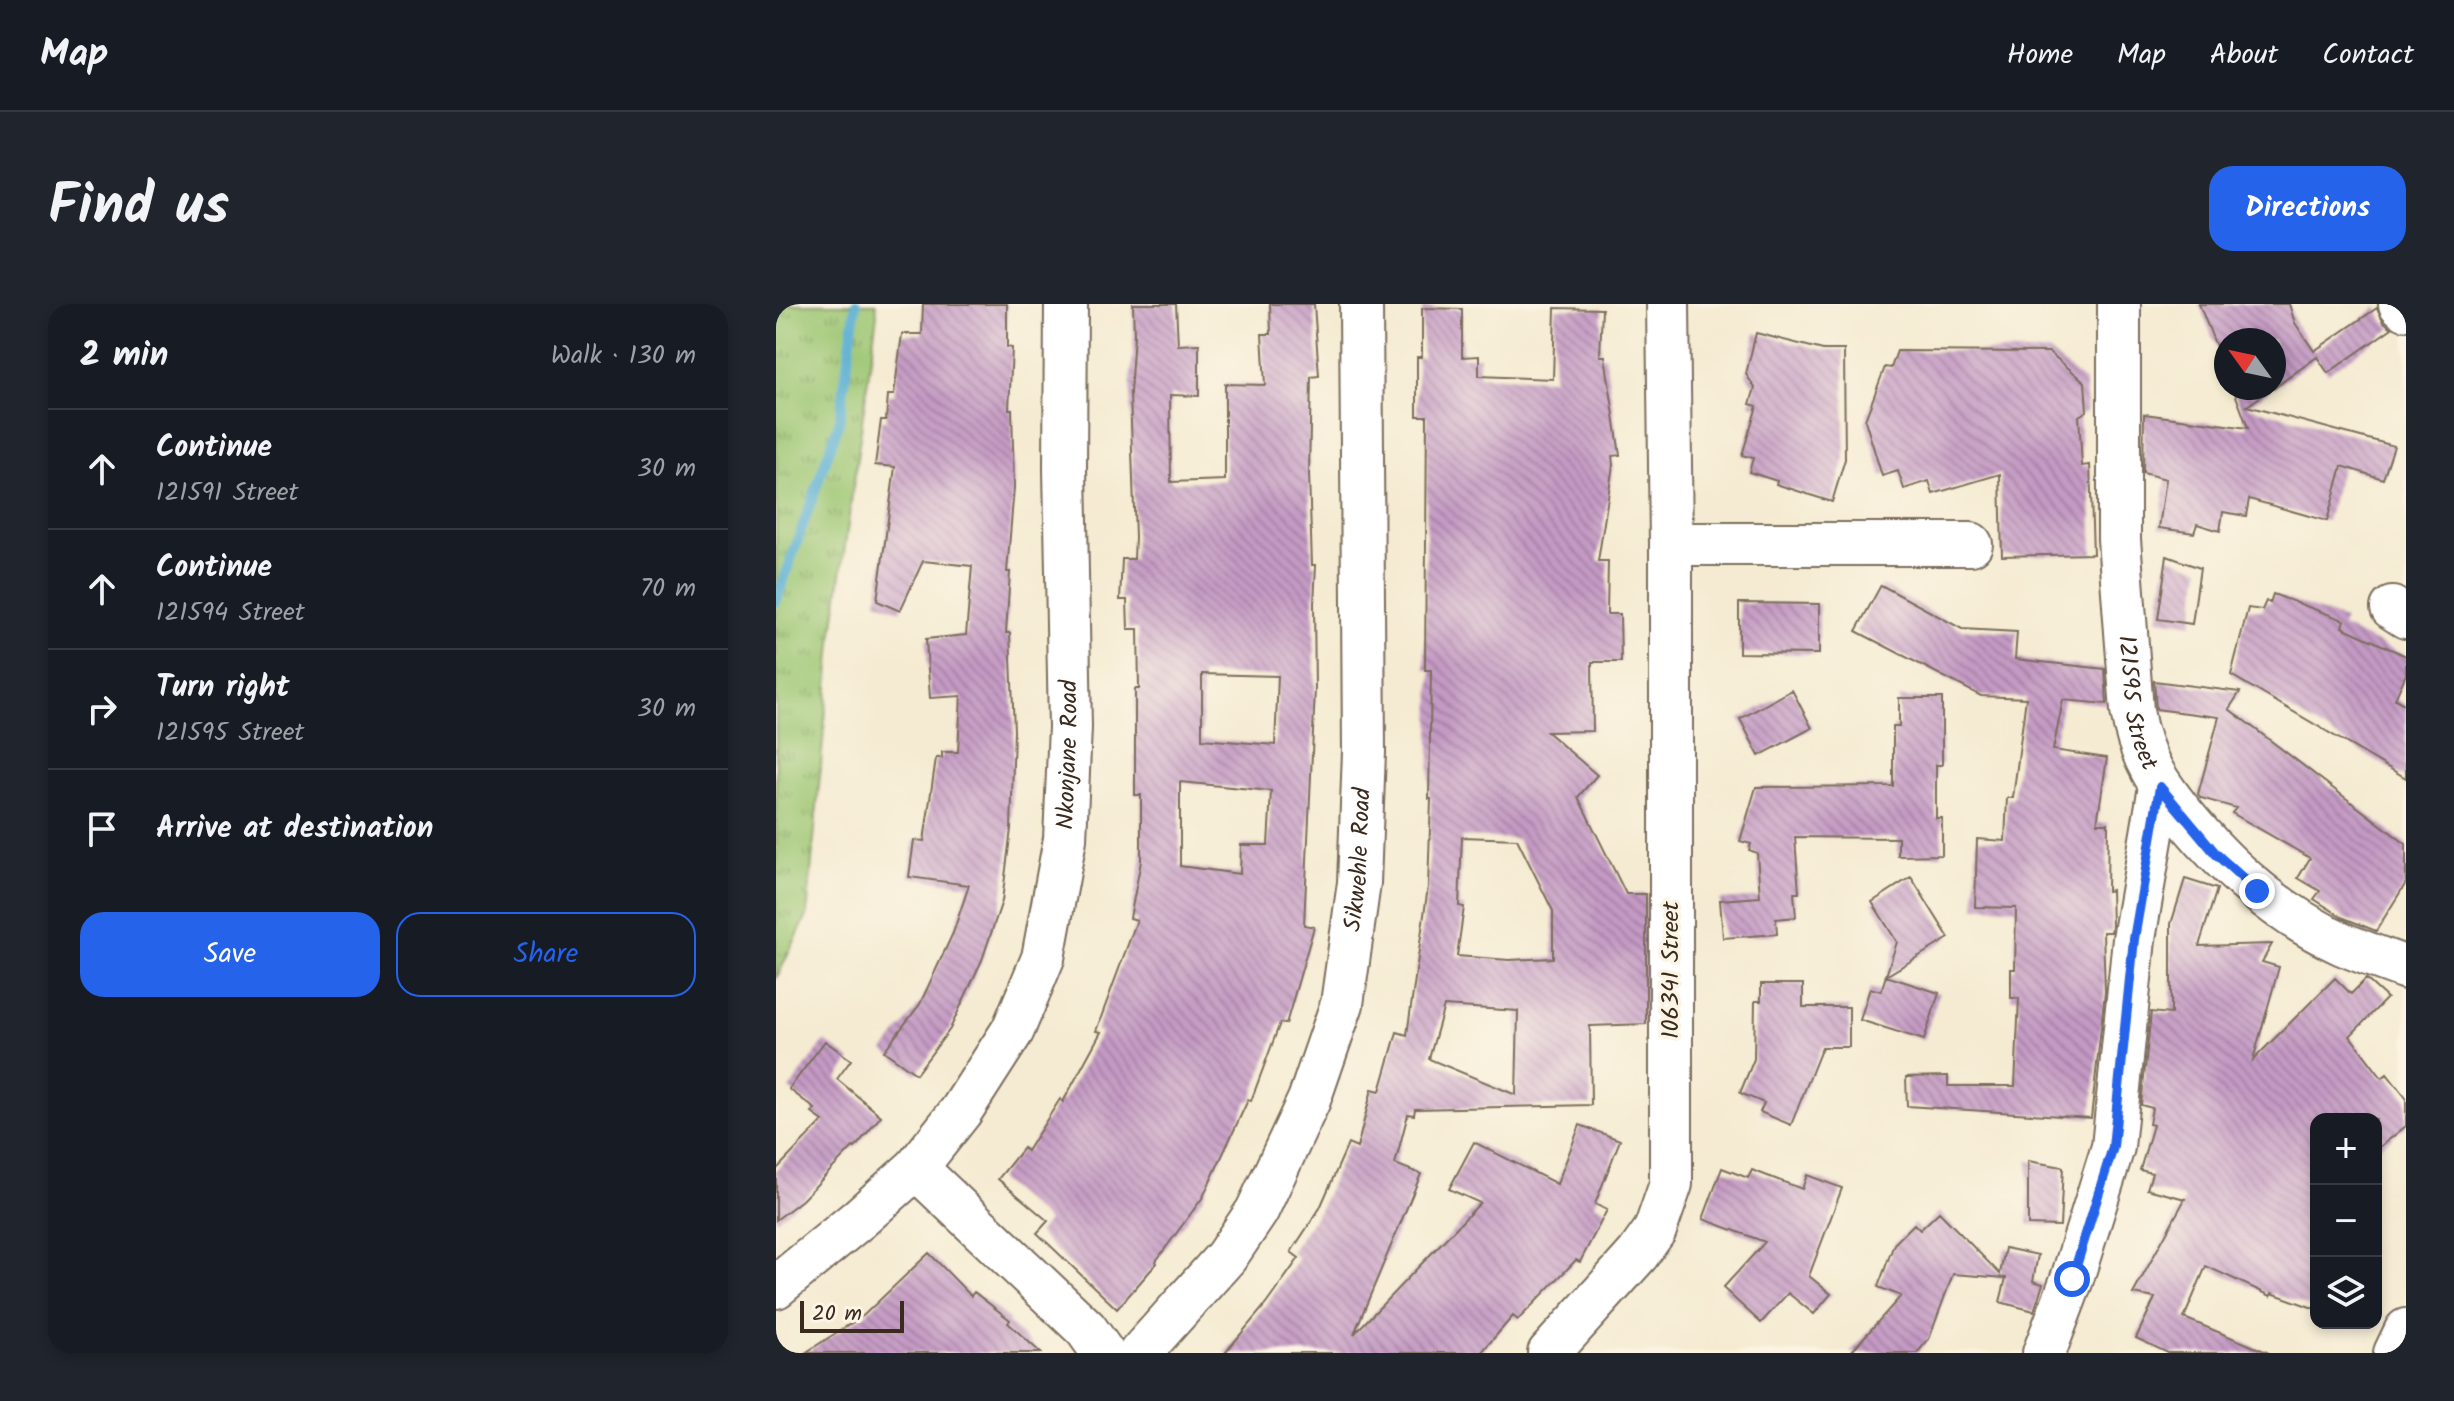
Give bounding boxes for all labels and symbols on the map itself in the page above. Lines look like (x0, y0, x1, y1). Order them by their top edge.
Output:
north arrow (2214, 328, 2286, 400)
street label: 121595 Street (2107, 634, 2169, 778)
street label: Nkonjane Road (1046, 678, 1090, 831)
street label: Sikwehle Road (1333, 786, 1382, 934)
route end (2239, 873, 2275, 909)
street label: 106341 Street (1652, 900, 1691, 1039)
route start (2054, 1261, 2090, 1297)
scale bar (800, 1297, 904, 1333)

